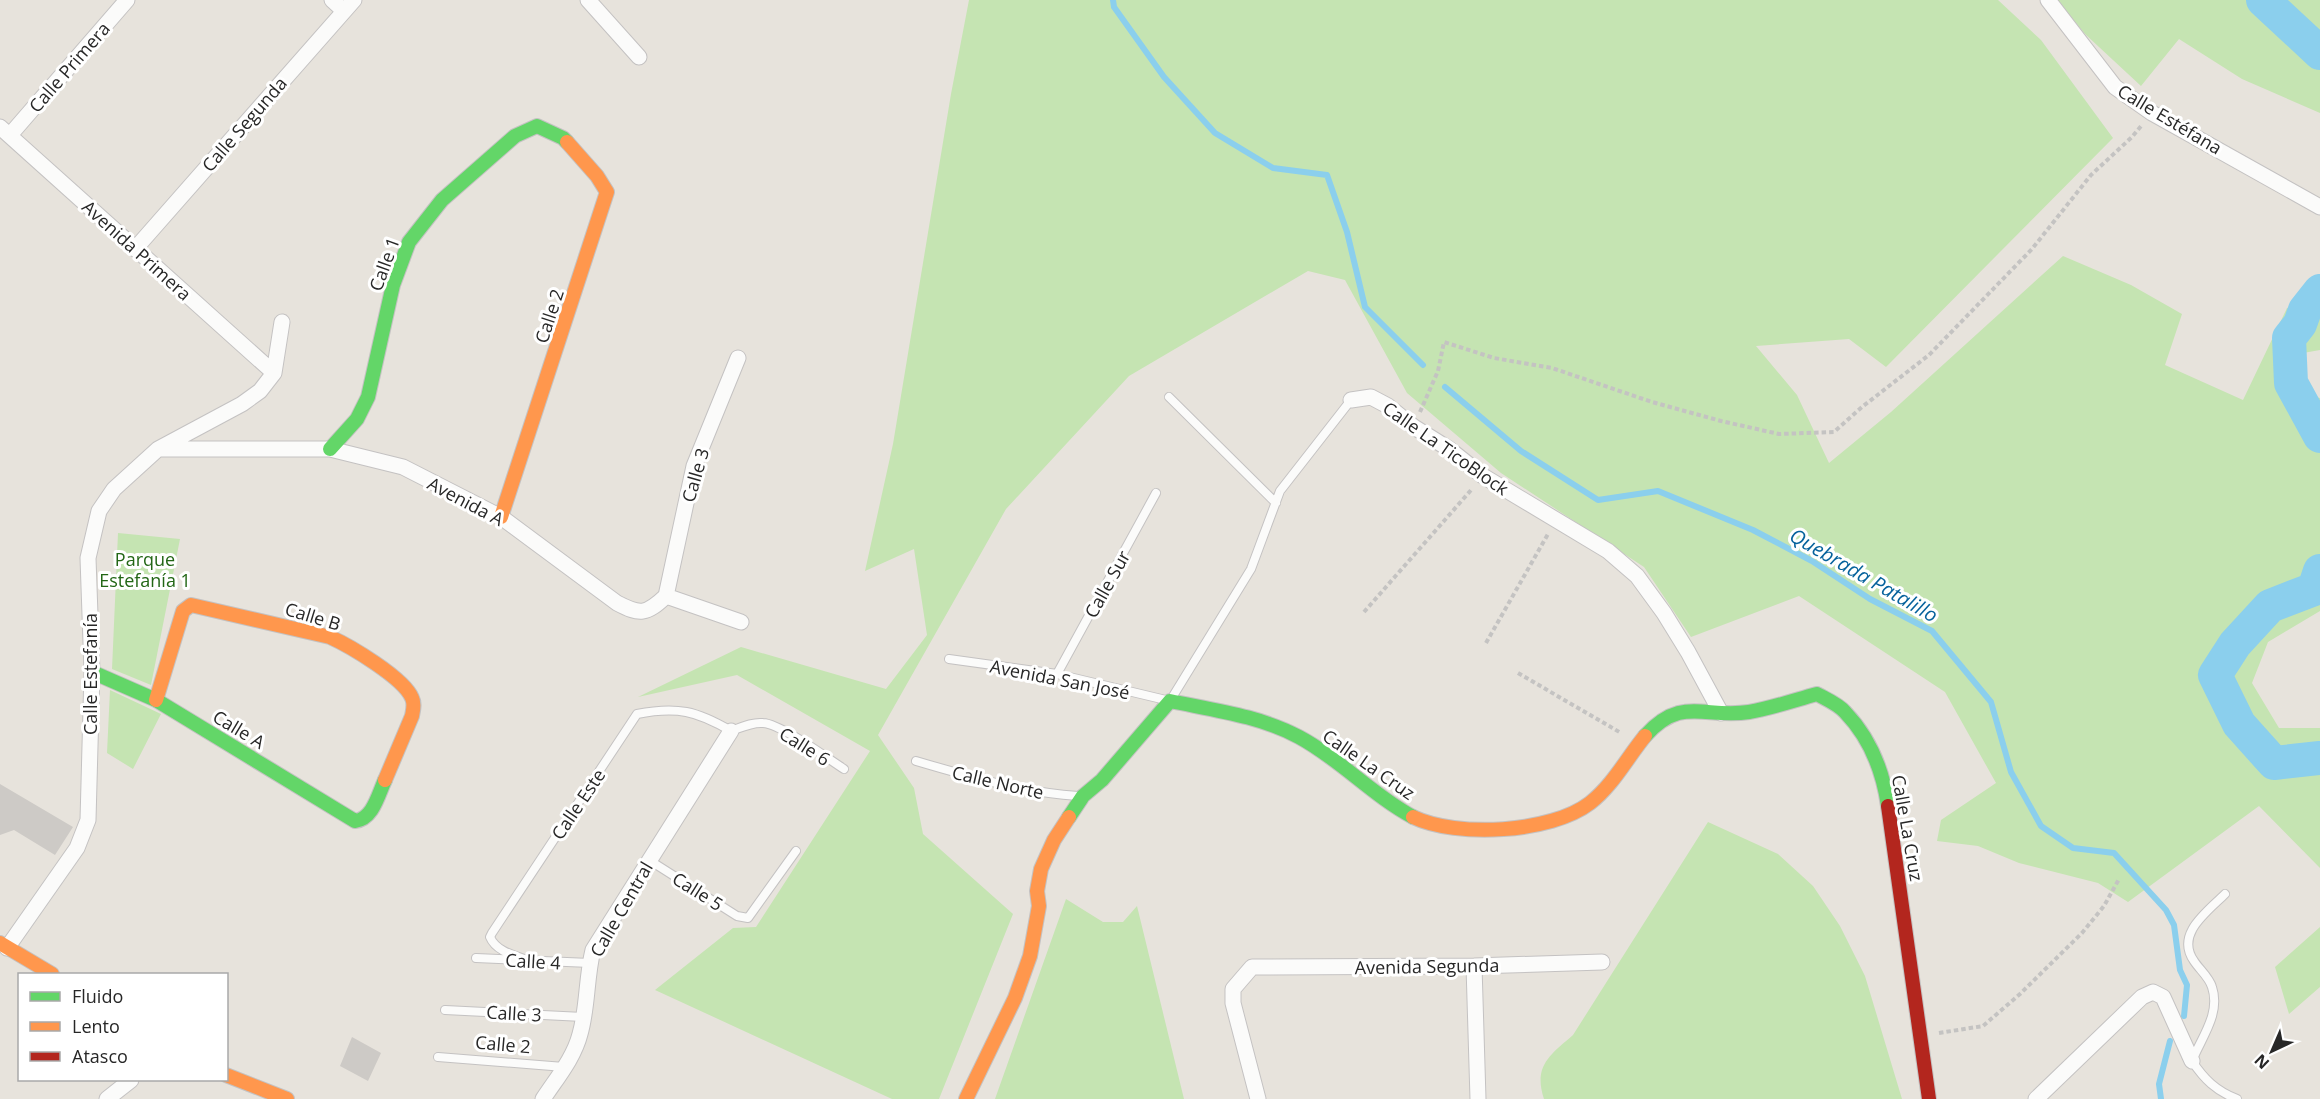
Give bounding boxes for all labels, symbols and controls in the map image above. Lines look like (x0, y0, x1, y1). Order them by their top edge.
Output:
street label: Calle Primera (23, 17, 115, 117)
street label: Calle Segunda (196, 72, 292, 176)
street label: Calle Estéfana (2113, 78, 2227, 160)
street label: Avenida Primera (77, 195, 197, 305)
street label: Calle 1 (363, 234, 405, 294)
street label: Calle 2 (529, 286, 569, 346)
street label: Calle La TicoBlock (1378, 396, 1514, 501)
street label: Calle 3 (676, 445, 714, 505)
street label: Avenida A (424, 471, 509, 531)
water label: Quebrada Patalillo (1785, 522, 1943, 628)
street label: Calle Sur (1079, 545, 1136, 622)
park label: Parque Estefanía 1 (99, 547, 191, 592)
street label: Calle B (282, 596, 344, 636)
street label: Calle Estefanía (78, 613, 102, 735)
street label: Avenida San José (988, 654, 1132, 704)
street label: Calle A (209, 704, 270, 754)
street label: Calle 6 (775, 721, 835, 771)
street label: Calle La Cruz (1318, 723, 1420, 805)
street label: Calle Norte (950, 760, 1046, 804)
street label: Calle Este (546, 764, 610, 844)
street label: Calle La Cruz (1887, 773, 1929, 883)
street label: Calle Central (584, 857, 658, 961)
street label: Calle 5 (668, 866, 728, 916)
street label: Calle 4 (505, 948, 561, 974)
street label: Avenida Segunda (1354, 953, 1500, 979)
legend (18, 973, 228, 1081)
text: Fluido (72, 984, 123, 1008)
street label: Calle 3 (486, 1000, 542, 1026)
text: Lento (72, 1014, 120, 1038)
north arrow (2242, 1021, 2302, 1081)
street label: Calle 2 (474, 1030, 532, 1058)
text: Atasco (72, 1044, 128, 1068)
text: N (2249, 1049, 2274, 1074)

